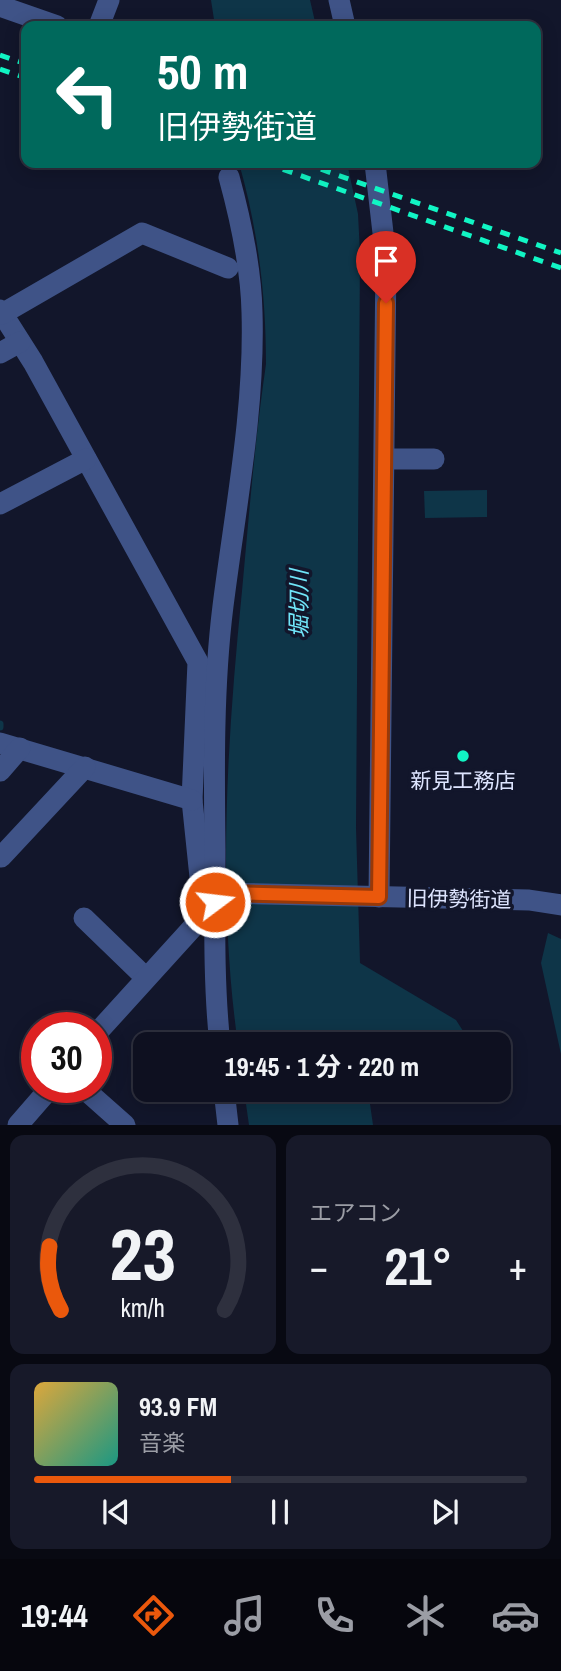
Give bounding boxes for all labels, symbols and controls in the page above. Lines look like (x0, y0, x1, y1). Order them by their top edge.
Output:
text: 50 m (157, 38, 249, 104)
icon: left (42, 49, 133, 140)
text: 旧伊勢街道 (157, 105, 317, 148)
pin (356, 231, 416, 303)
icon: arrive (367, 242, 405, 280)
water label: 堀切川 (283, 567, 314, 639)
marker: 新見工務店 (455, 748, 471, 764)
place label: 新見工務店 (411, 766, 516, 795)
position arrow (178, 865, 252, 939)
street label: 旧伊勢街道 (406, 884, 512, 914)
speed limit sign: 30 (21, 1012, 112, 1103)
text: 19:45 · 1 分 · 220 m (225, 1049, 419, 1084)
text: エアコン (310, 1197, 402, 1228)
text: 23 (110, 1206, 176, 1304)
text: 21° (384, 1231, 452, 1301)
text: − (310, 1241, 328, 1292)
text: + (509, 1241, 527, 1292)
text: km/h (121, 1291, 165, 1325)
text: 93.9 FM (139, 1389, 217, 1424)
text: 音楽 (139, 1427, 185, 1458)
icon: previous (97, 1493, 135, 1531)
icon: pause (261, 1493, 299, 1531)
icon: next (426, 1493, 464, 1531)
icon: directions (129, 1591, 178, 1640)
icon: music (220, 1591, 269, 1640)
icon: phone (310, 1591, 359, 1640)
icon: climate (401, 1591, 450, 1640)
icon: car (491, 1591, 540, 1640)
text: 19:44 (21, 1594, 88, 1637)

